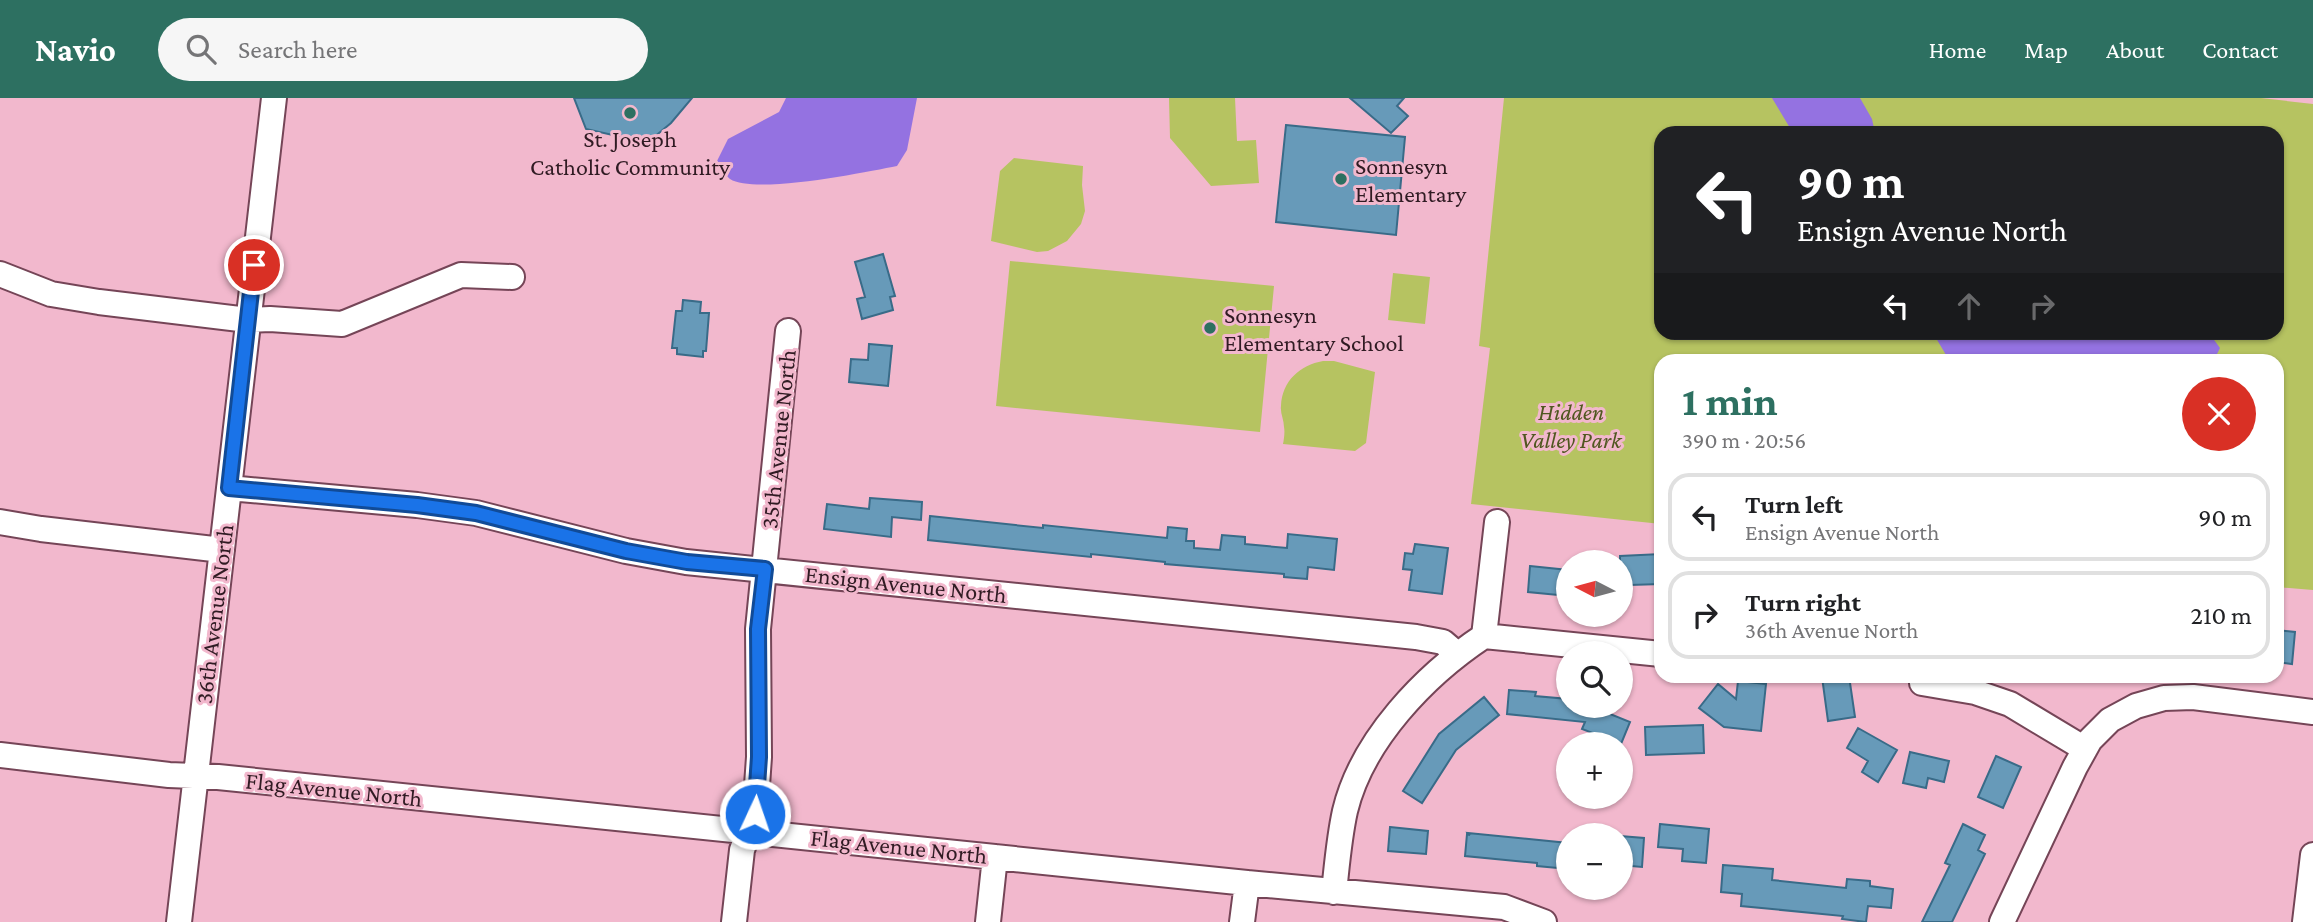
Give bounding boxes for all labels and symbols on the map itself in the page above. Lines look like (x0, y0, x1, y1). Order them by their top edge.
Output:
marker: St. Joseph Catholic Community (622, 105, 638, 121)
place label: St. Joseph Catholic Community (530, 125, 731, 180)
place label: Sonnesyn Elementary (1355, 152, 1467, 207)
marker: Sonnesyn Elementary (1333, 171, 1349, 187)
pin (224, 235, 284, 295)
place label: Sonnesyn Elementary School (1224, 301, 1404, 356)
marker: Sonnesyn Elementary School (1202, 320, 1218, 336)
street label: 35th Avenue North (755, 348, 801, 530)
park label: Hidden Valley Park (1521, 398, 1623, 453)
street label: 36th Avenue North (190, 522, 238, 705)
north arrow (1556, 550, 1633, 626)
street label: Ensign Avenue North (804, 560, 1008, 608)
street label: Flag Avenue North (244, 766, 424, 812)
position arrow (718, 777, 792, 851)
street label: Flag Avenue North (809, 823, 989, 869)

